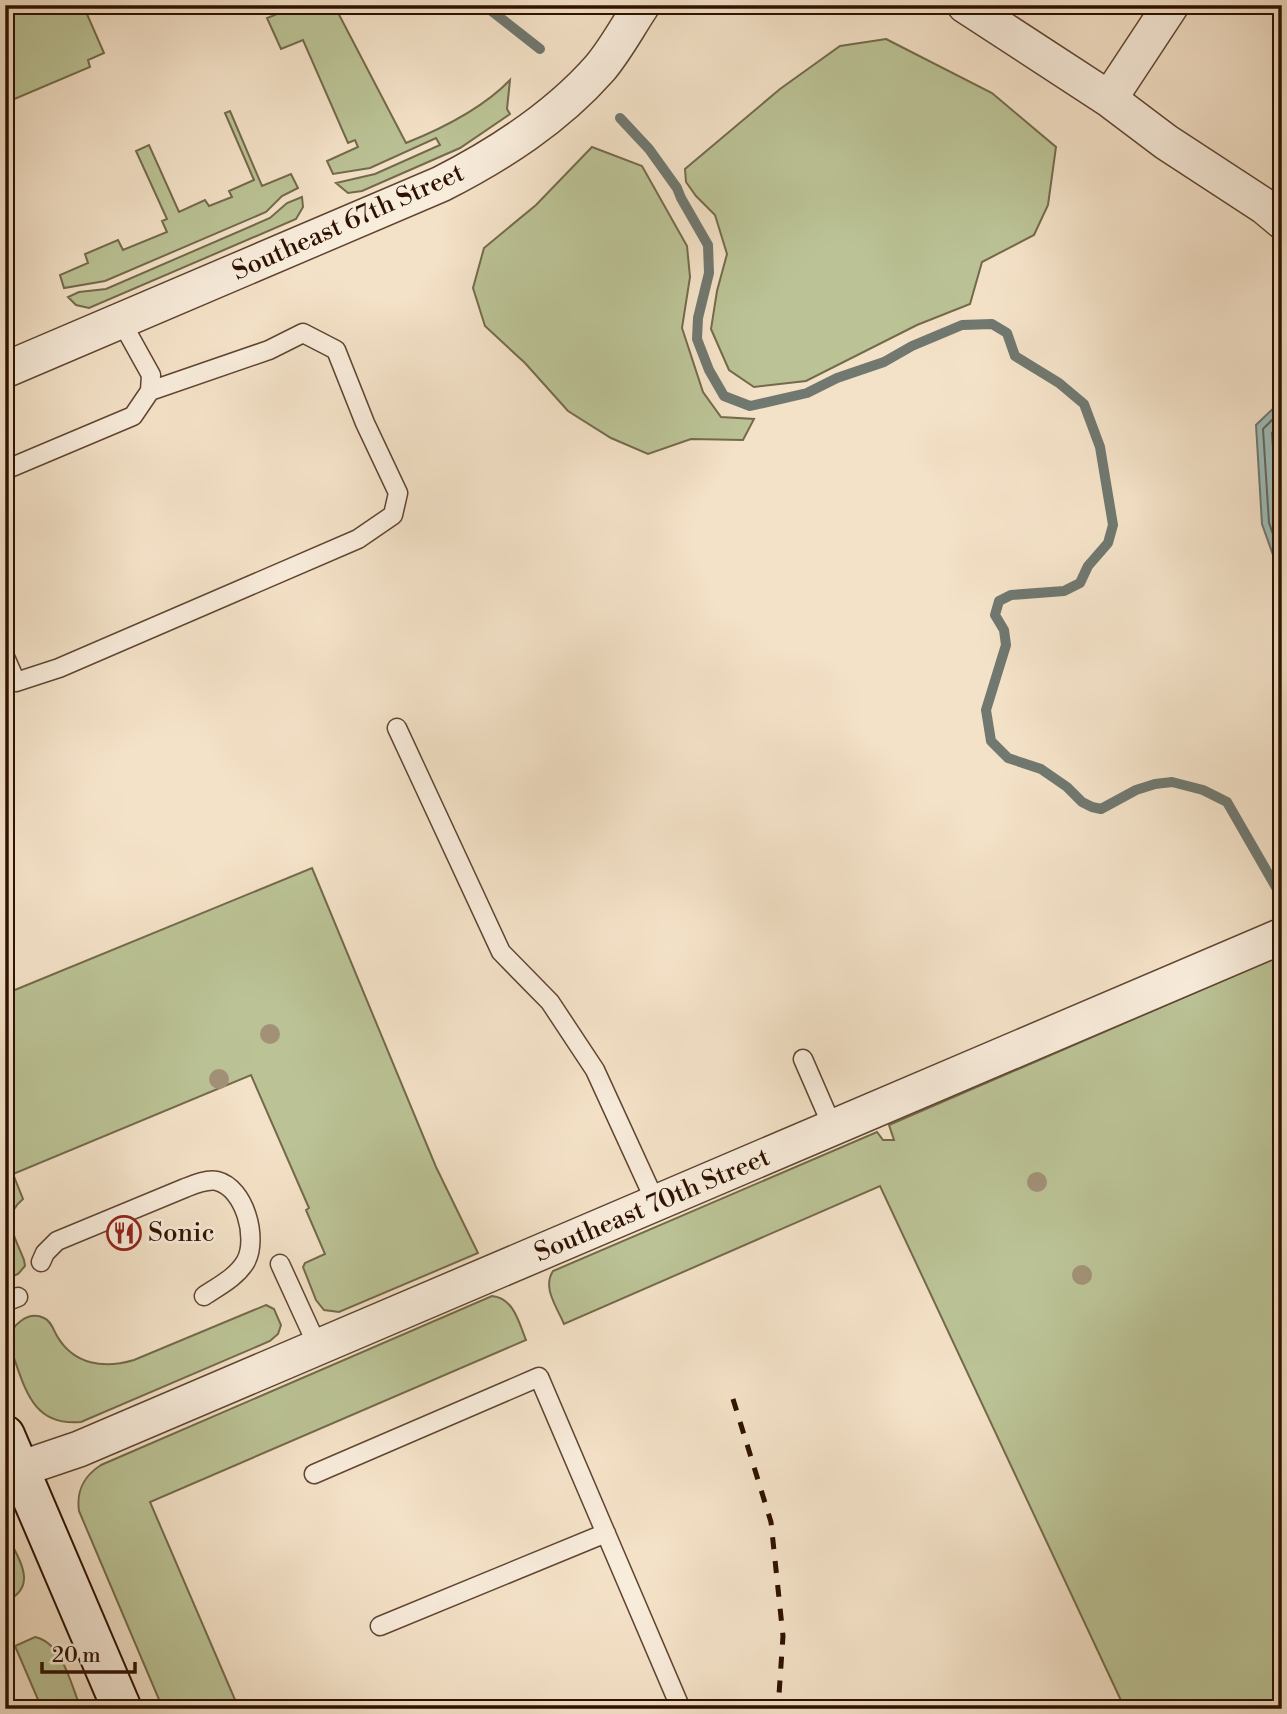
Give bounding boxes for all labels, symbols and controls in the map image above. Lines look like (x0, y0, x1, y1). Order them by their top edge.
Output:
street label: Southeast 67th Street (227, 156, 469, 288)
street label: Southeast 70th Street (530, 1141, 774, 1269)
restaurant icon: Sonic (105, 1214, 143, 1252)
place label: Sonic (148, 1217, 215, 1249)
scale bar (42, 1630, 135, 1674)
text: 20 m (52, 1643, 101, 1669)

